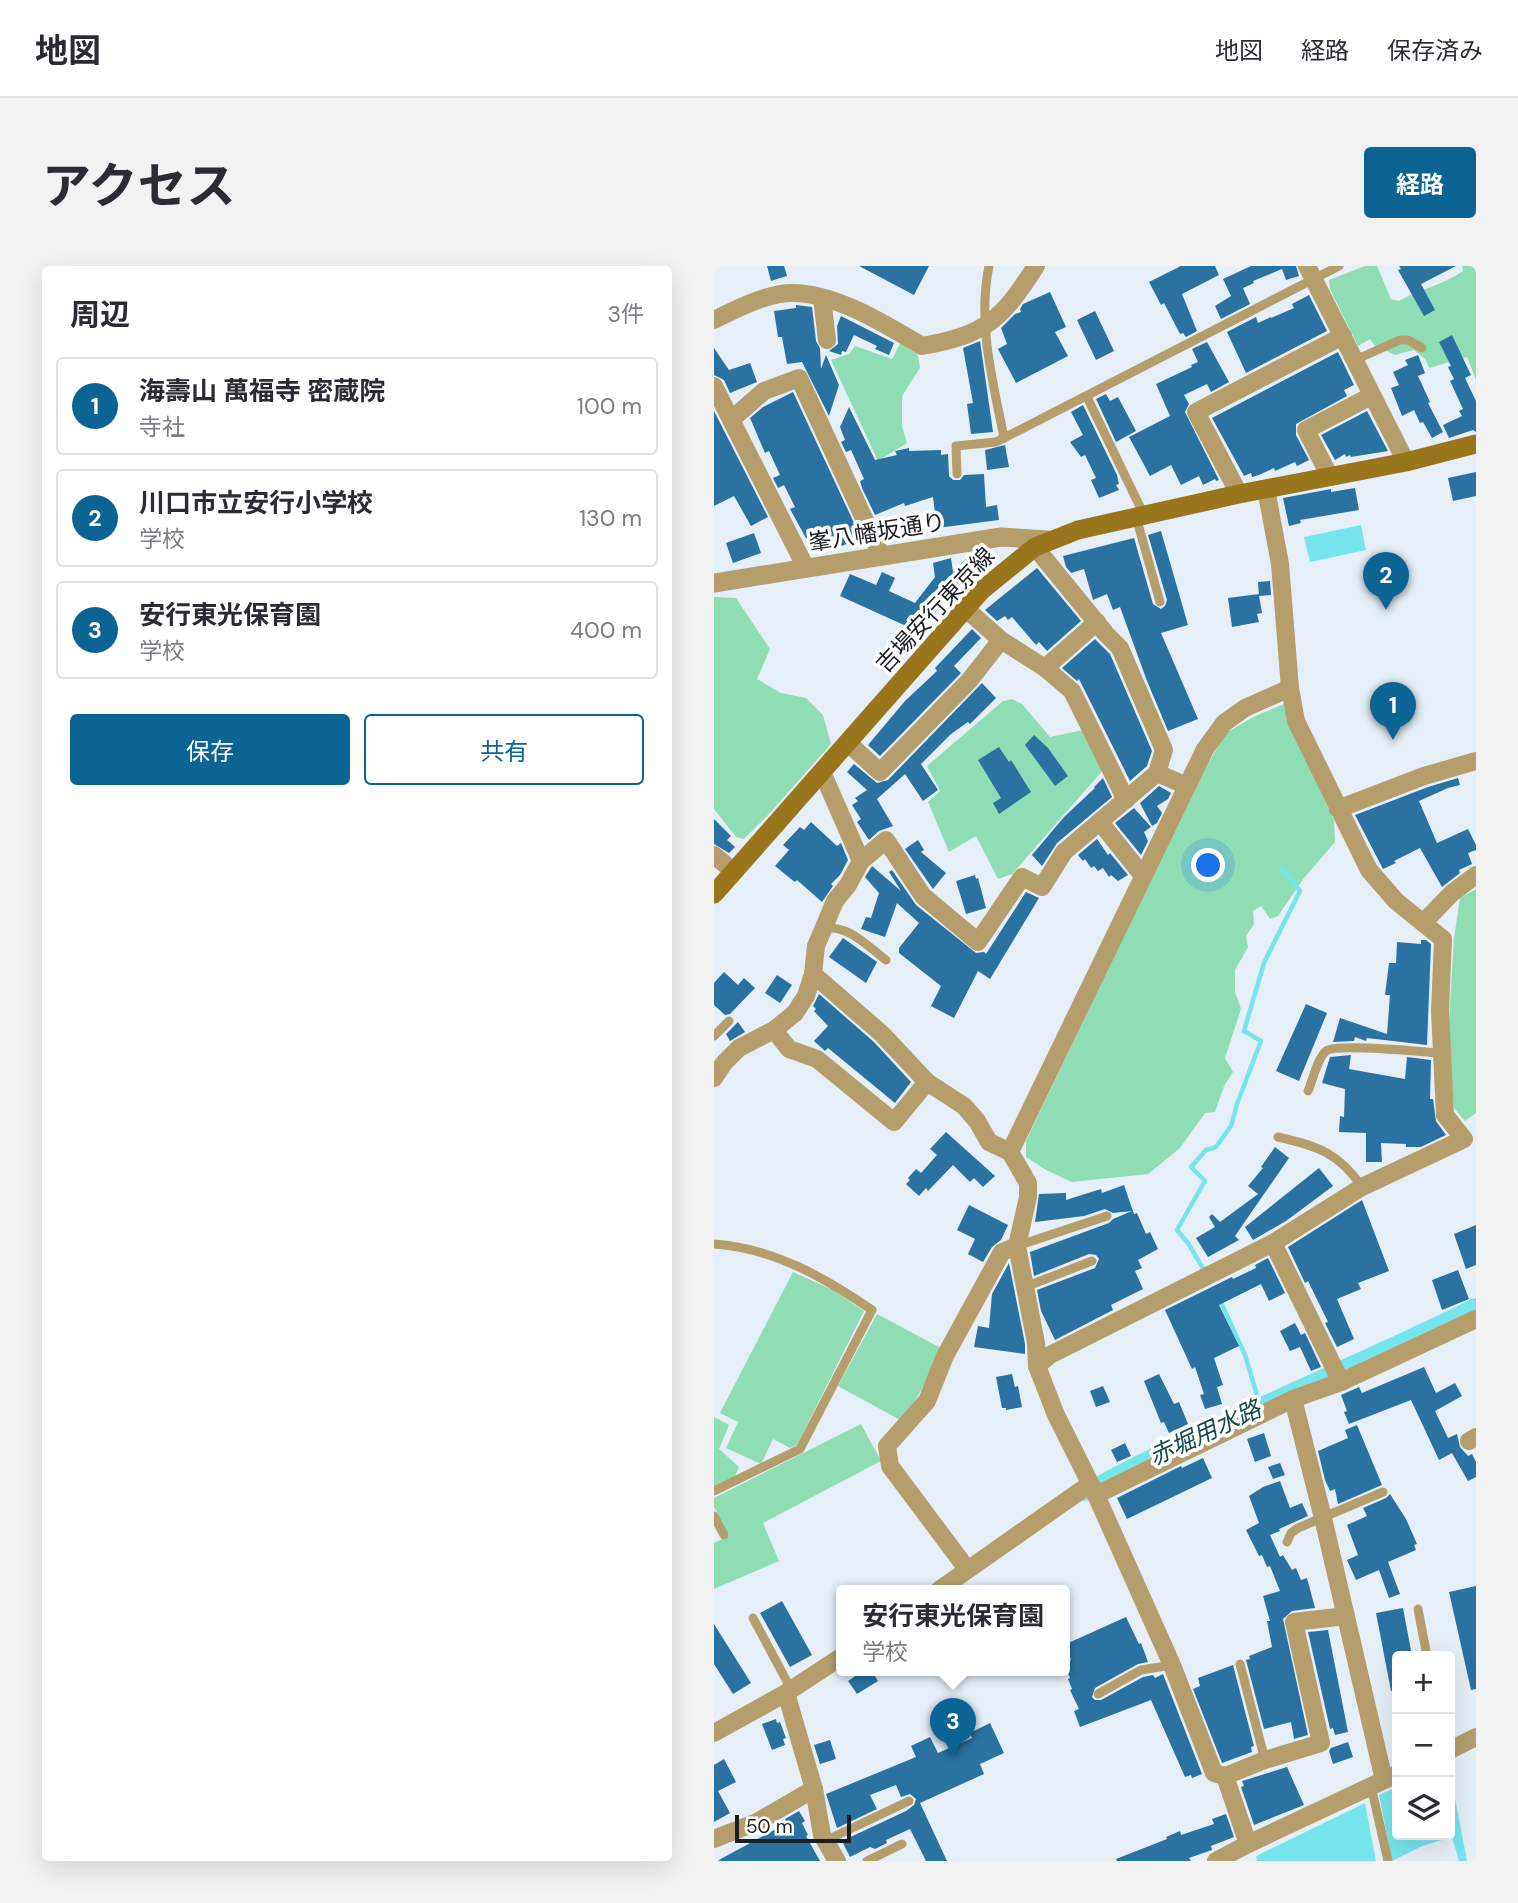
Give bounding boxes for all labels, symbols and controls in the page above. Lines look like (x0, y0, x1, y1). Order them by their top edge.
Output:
text: 地図 (35, 29, 101, 72)
text: 地図 (1215, 35, 1263, 66)
text: 経路 (1301, 35, 1349, 66)
text: 保存済み (1387, 35, 1483, 66)
button: 経路 (1364, 147, 1476, 218)
text: アクセス (42, 154, 236, 218)
text: 周辺 (70, 295, 130, 334)
text: 3件 (607, 299, 644, 329)
text: 海壽山 萬福寺 密蔵院 (139, 374, 385, 408)
text: 1 (91, 391, 99, 421)
text: 100 m (577, 391, 642, 421)
text: 寺社 (139, 412, 185, 442)
text: 川口市立安行小学校 (139, 486, 373, 520)
text: 2 (88, 503, 102, 533)
text: 130 m (579, 503, 642, 533)
street label: 峯八幡坂通り (807, 506, 947, 558)
text: 学校 (139, 524, 185, 554)
street label: 吉場安行東京線 (869, 541, 1001, 679)
pin: 2 (1363, 552, 1409, 610)
text: 安行東光保育園 (139, 598, 321, 632)
text: 3 (88, 615, 102, 645)
text: 400 m (570, 615, 642, 645)
text: 学校 (139, 636, 185, 666)
pin: 1 (1370, 682, 1416, 740)
button: 保存 (70, 714, 350, 785)
button: 共有 (364, 714, 644, 785)
your location (1191, 848, 1225, 882)
water label: 赤堀用水路 (1144, 1392, 1268, 1472)
popup (836, 1585, 1070, 1676)
text: 安行東光保育園 (862, 1599, 1044, 1633)
text: 学校 (862, 1637, 908, 1667)
map controls (1392, 1651, 1455, 1840)
button: + (1392, 1651, 1455, 1714)
pin: 3 (930, 1698, 976, 1756)
button: − (1392, 1714, 1455, 1777)
button: layers (1392, 1777, 1455, 1840)
scale bar (735, 1812, 850, 1844)
text: 50 m (746, 1814, 793, 1839)

